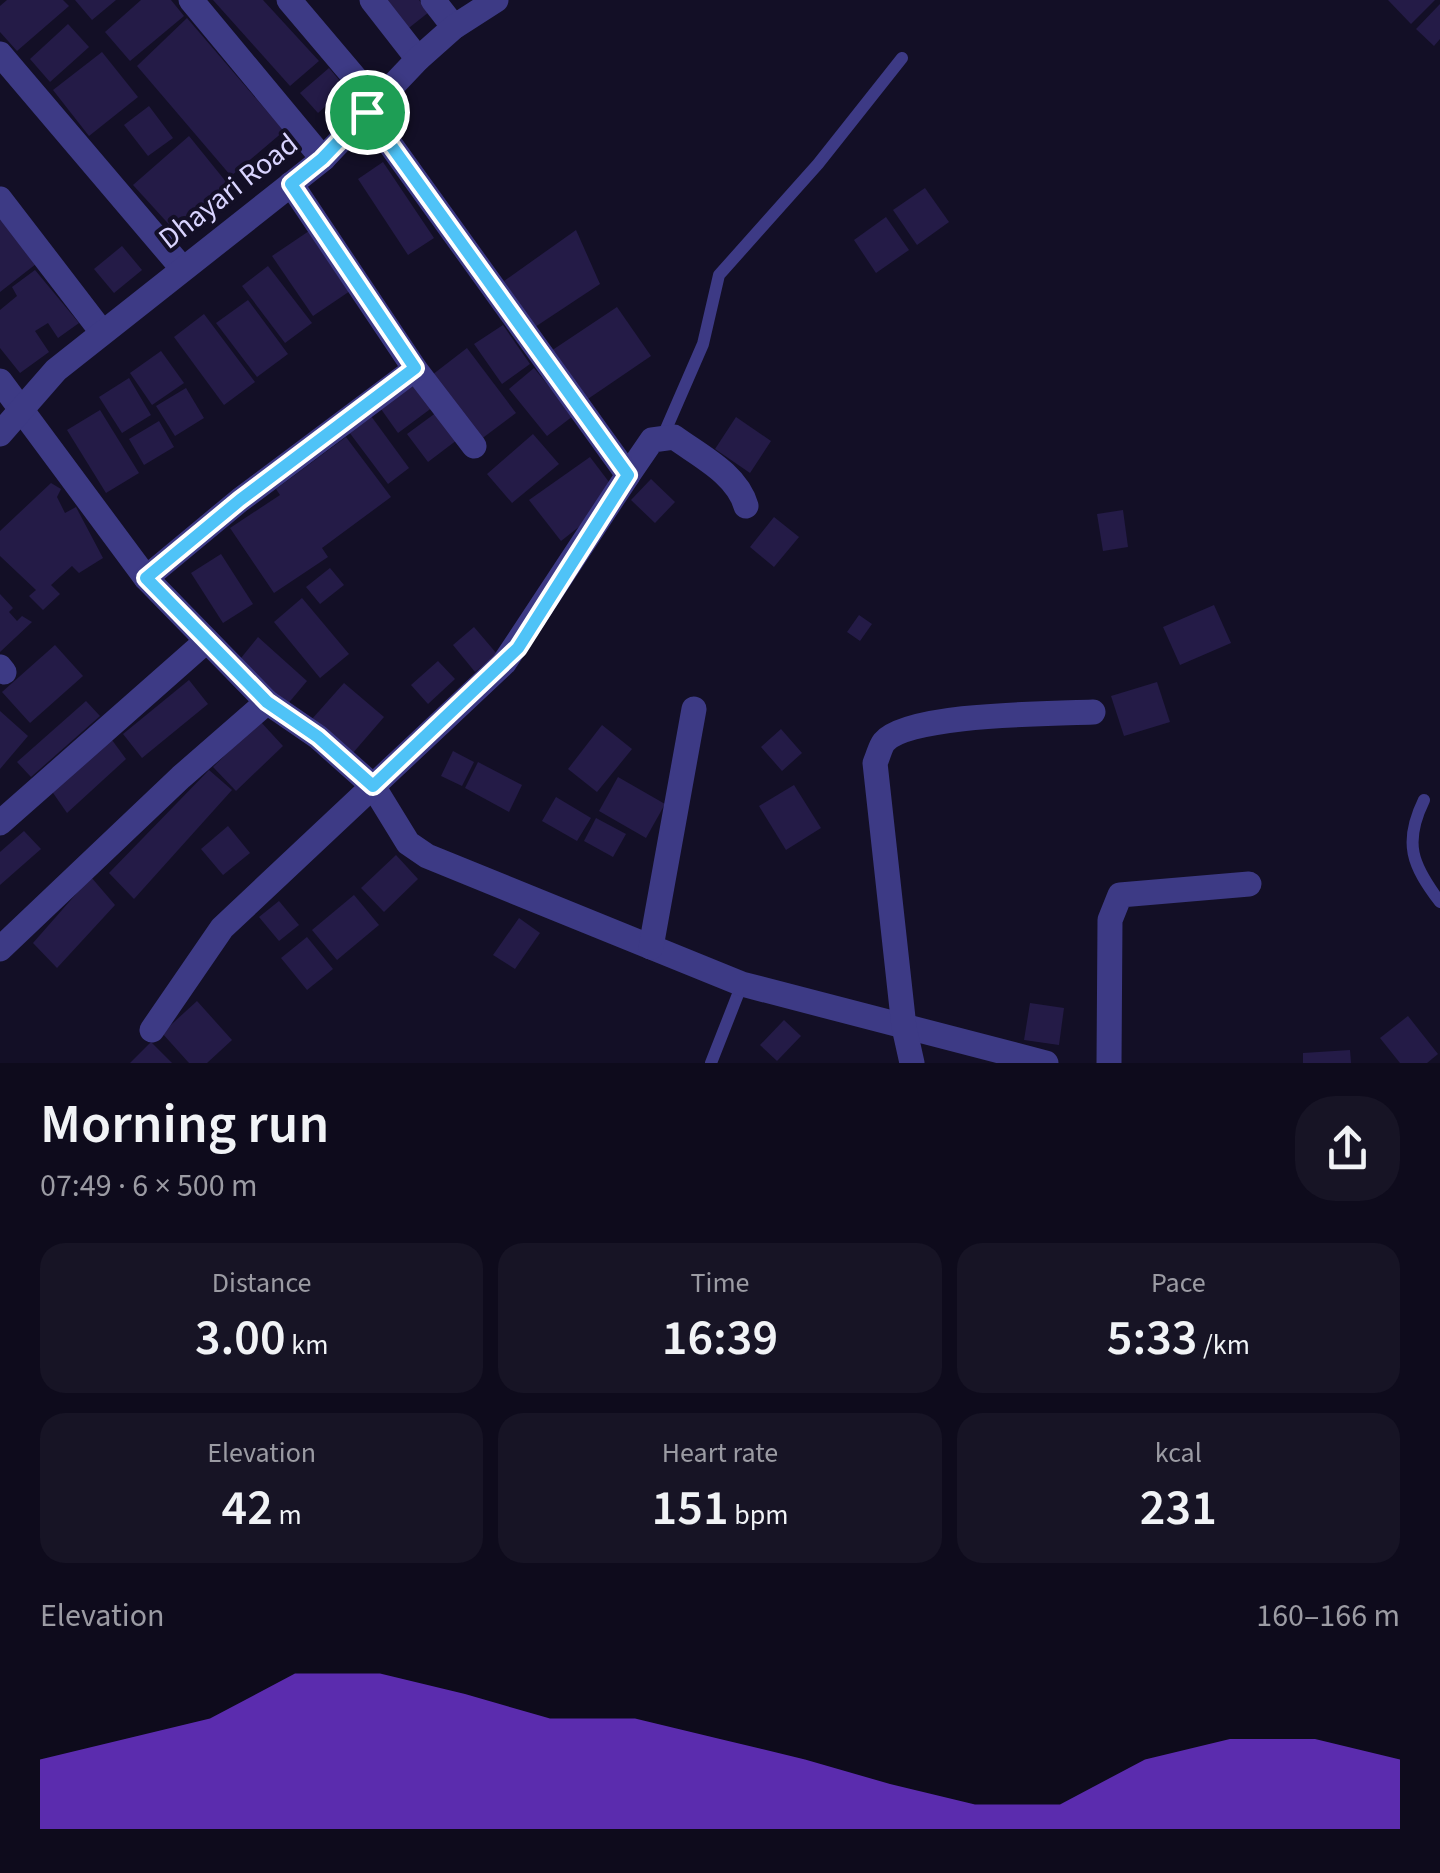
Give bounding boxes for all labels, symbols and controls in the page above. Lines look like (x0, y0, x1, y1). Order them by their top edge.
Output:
pin (325, 70, 410, 155)
icon: arrive (340, 85, 395, 140)
street label: Dhayari Road (149, 123, 307, 260)
text: Morning run (40, 1086, 329, 1164)
button: share (1295, 1096, 1400, 1201)
text: 07:49 · 6 × 500 m (40, 1163, 258, 1209)
text: Distance (212, 1263, 311, 1303)
text: Time (690, 1263, 749, 1303)
text: Pace (1151, 1263, 1206, 1303)
text: 3.00 (195, 1303, 286, 1374)
text: 16:39 (662, 1303, 778, 1374)
text: 5:33 (1107, 1303, 1197, 1374)
text: km (286, 1325, 328, 1365)
text: /km (1197, 1325, 1250, 1365)
text: Elevation (207, 1433, 316, 1473)
text: Heart rate (662, 1433, 778, 1473)
text: kcal (1155, 1433, 1202, 1473)
text: 42 (222, 1473, 273, 1544)
text: 151 (652, 1473, 729, 1544)
text: 231 (1140, 1473, 1217, 1544)
text: m (273, 1495, 302, 1535)
text: bpm (729, 1495, 788, 1535)
text: Elevation (40, 1593, 165, 1639)
text: 160–166 m (1256, 1593, 1400, 1639)

